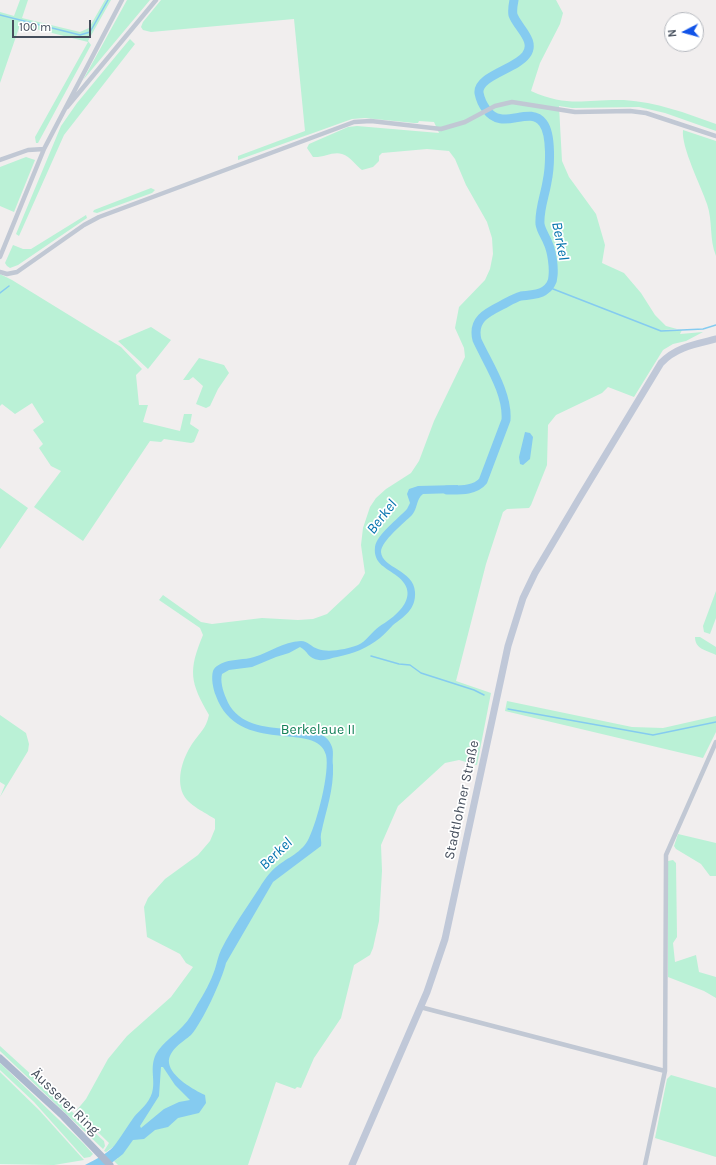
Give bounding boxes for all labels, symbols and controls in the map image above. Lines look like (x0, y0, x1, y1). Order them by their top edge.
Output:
scale bar (14, 12, 93, 38)
north arrow (664, 12, 704, 52)
text: 100 m (19, 20, 51, 34)
text: N (666, 29, 679, 38)
water label: Berkel (547, 220, 573, 262)
water label: Berkel (363, 496, 401, 538)
park label: Berkelaue II (281, 722, 355, 738)
street label: Stadtlohner Straße (441, 739, 483, 861)
water label: Berkel (256, 834, 296, 874)
street label: Äusserer Ring (27, 1065, 103, 1139)

